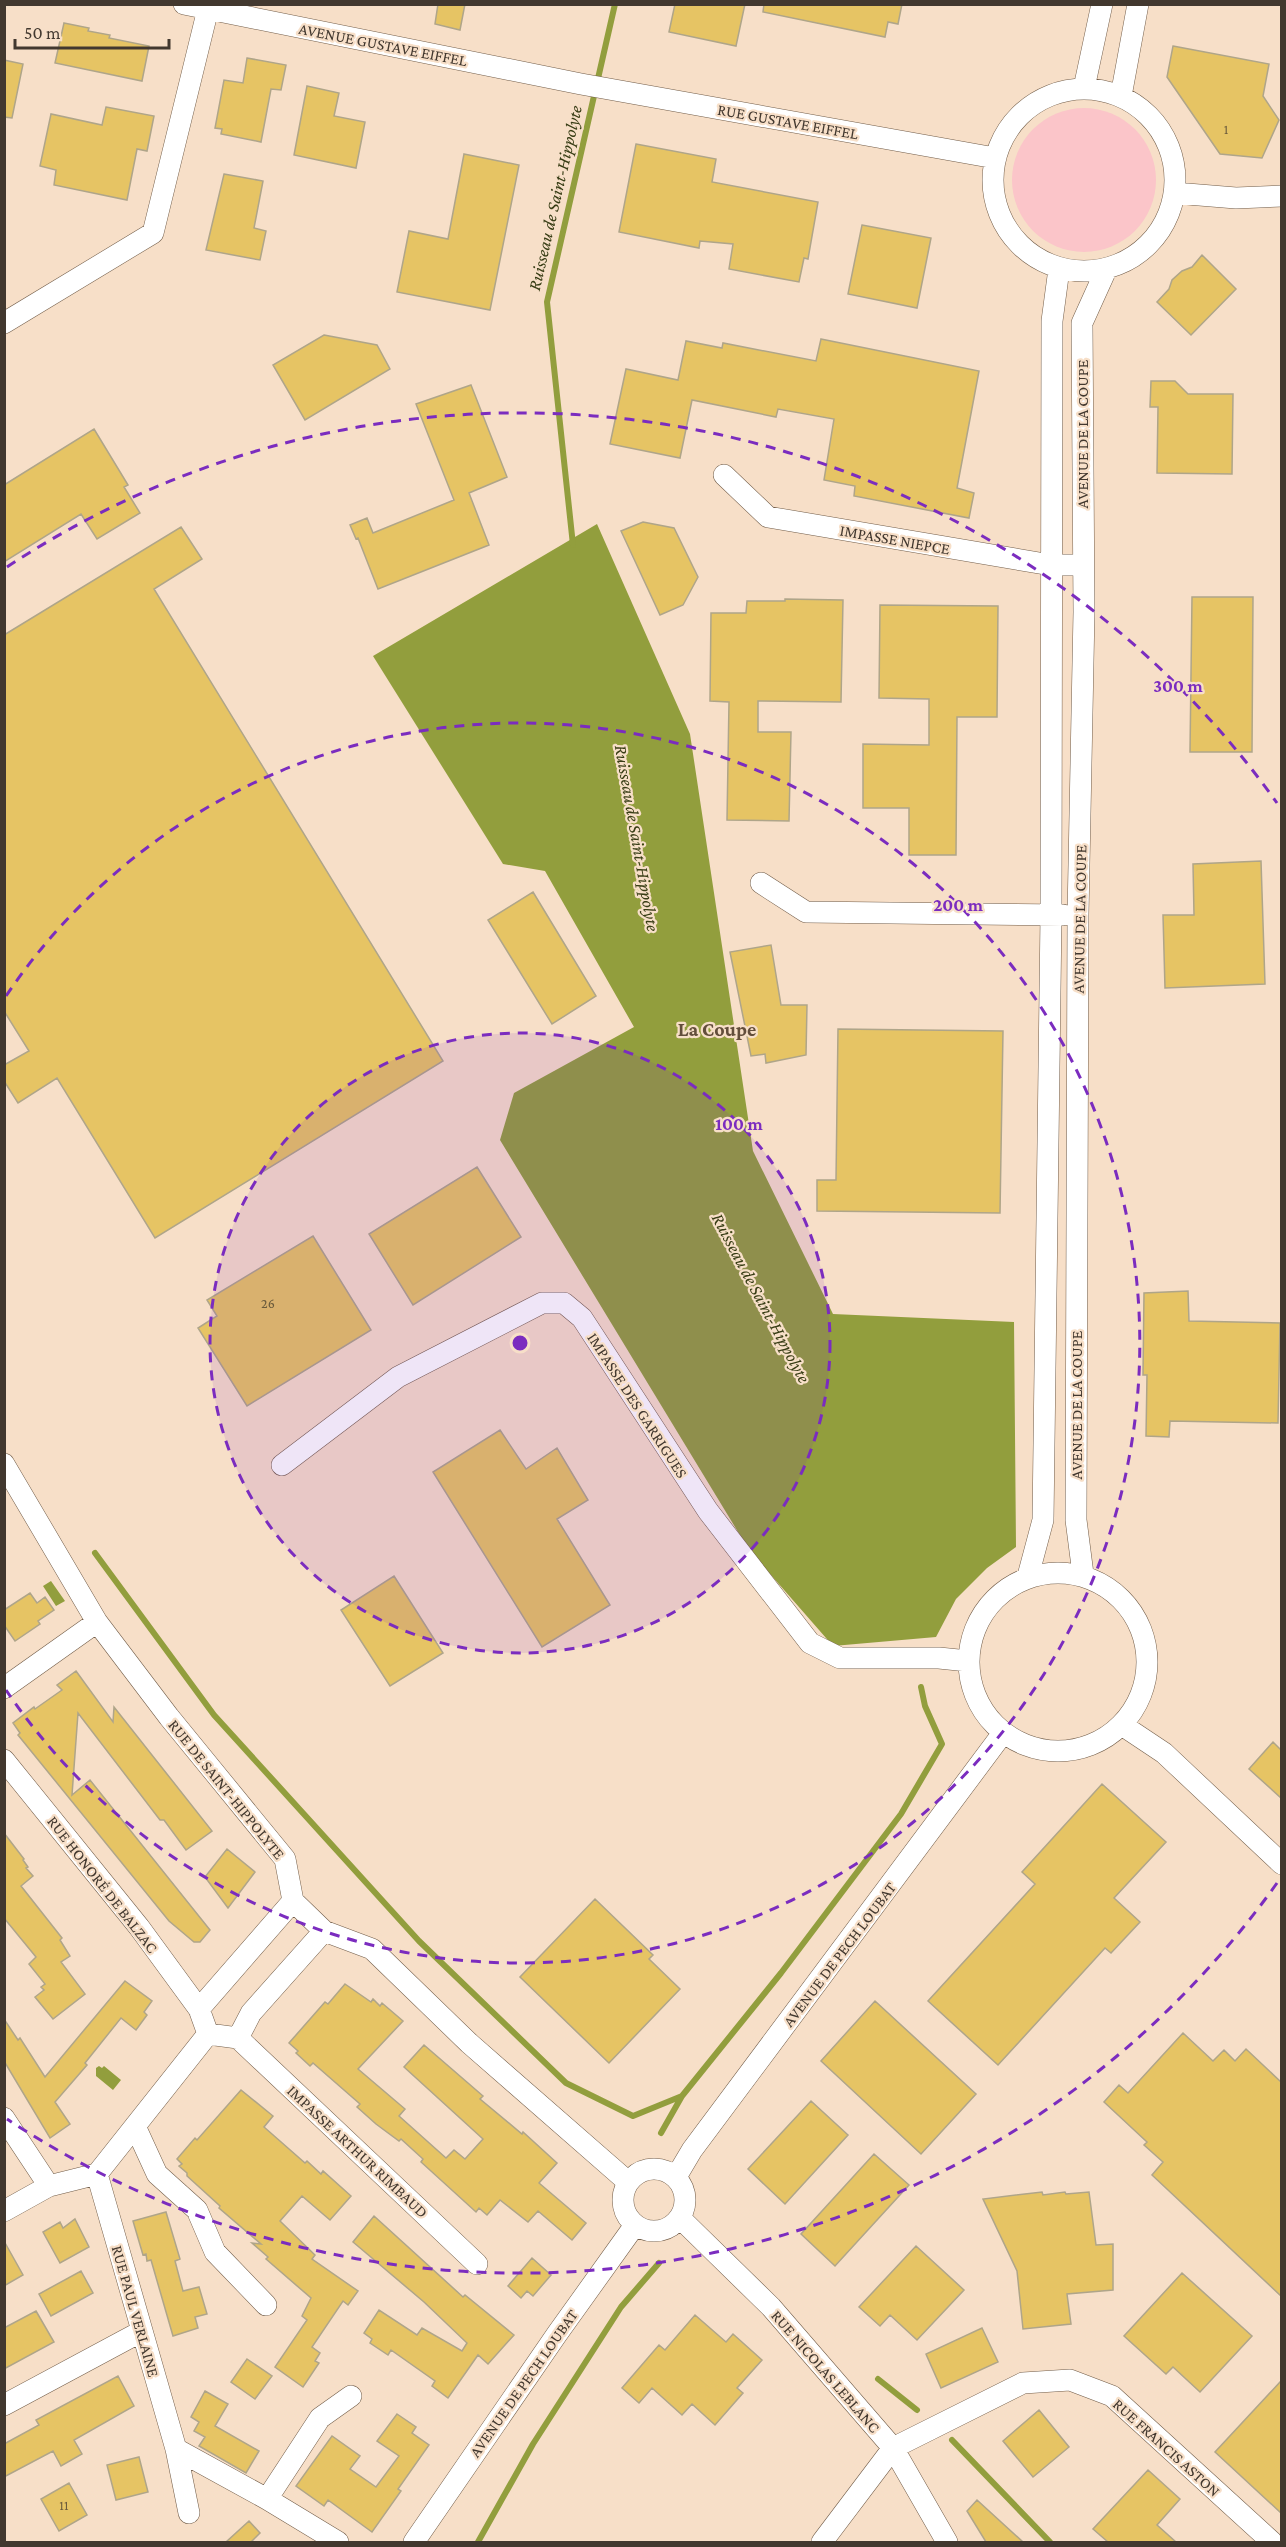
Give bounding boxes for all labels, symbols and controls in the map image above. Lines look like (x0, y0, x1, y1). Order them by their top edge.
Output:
scale bar (15, 12, 170, 50)
street label: AVENUE GUSTAVE EIFFEL (297, 20, 468, 69)
text: 50 m (24, 23, 61, 43)
street label: RUE GUSTAVE EIFFEL (716, 101, 860, 142)
water label: Ruisseau de Saint-Hippolyte (524, 103, 586, 292)
house number: 1 (1224, 121, 1229, 137)
street label: AVENUE DE LA COUPE (1074, 359, 1091, 508)
street label: IMPASSE NIEPCE (839, 521, 952, 558)
text: 300 m (1153, 676, 1203, 696)
water label: Ruisseau de Saint-Hippolyte (611, 743, 663, 933)
street label: AVENUE DE LA COUPE (1070, 844, 1089, 994)
text: 200 m (933, 895, 984, 915)
district label: La Coupe (678, 1018, 756, 1040)
text: 100 m (715, 1114, 763, 1134)
water label: Ruisseau de Saint-Hippolyte (708, 1210, 814, 1386)
house number: 26 (261, 1295, 275, 1311)
street label: IMPASSE DES GARRIGUES (584, 1330, 691, 1481)
street label: AVENUE DE LA COUPE (1068, 1330, 1085, 1479)
centre of rings (510, 1333, 530, 1353)
street label: RUE DE SAINT-HIPPOLYTE (165, 1716, 288, 1863)
street label: RUE HONORÉ DE BALZAC (44, 1813, 161, 1956)
street label: AVENUE DE PECH LOUBAT (780, 1879, 899, 2030)
street label: IMPASSE ARTHUR RIMBAUD (284, 2082, 431, 2221)
street label: RUE PAUL VERLAINE (109, 2243, 163, 2379)
street label: AVENUE DE PECH LOUBAT (466, 2306, 581, 2460)
street label: RUE NICOLAS LEBLANC (768, 2307, 883, 2436)
street label: RUE FRANCIS ASTON (1110, 2395, 1223, 2500)
house number: 11 (59, 2497, 69, 2513)

